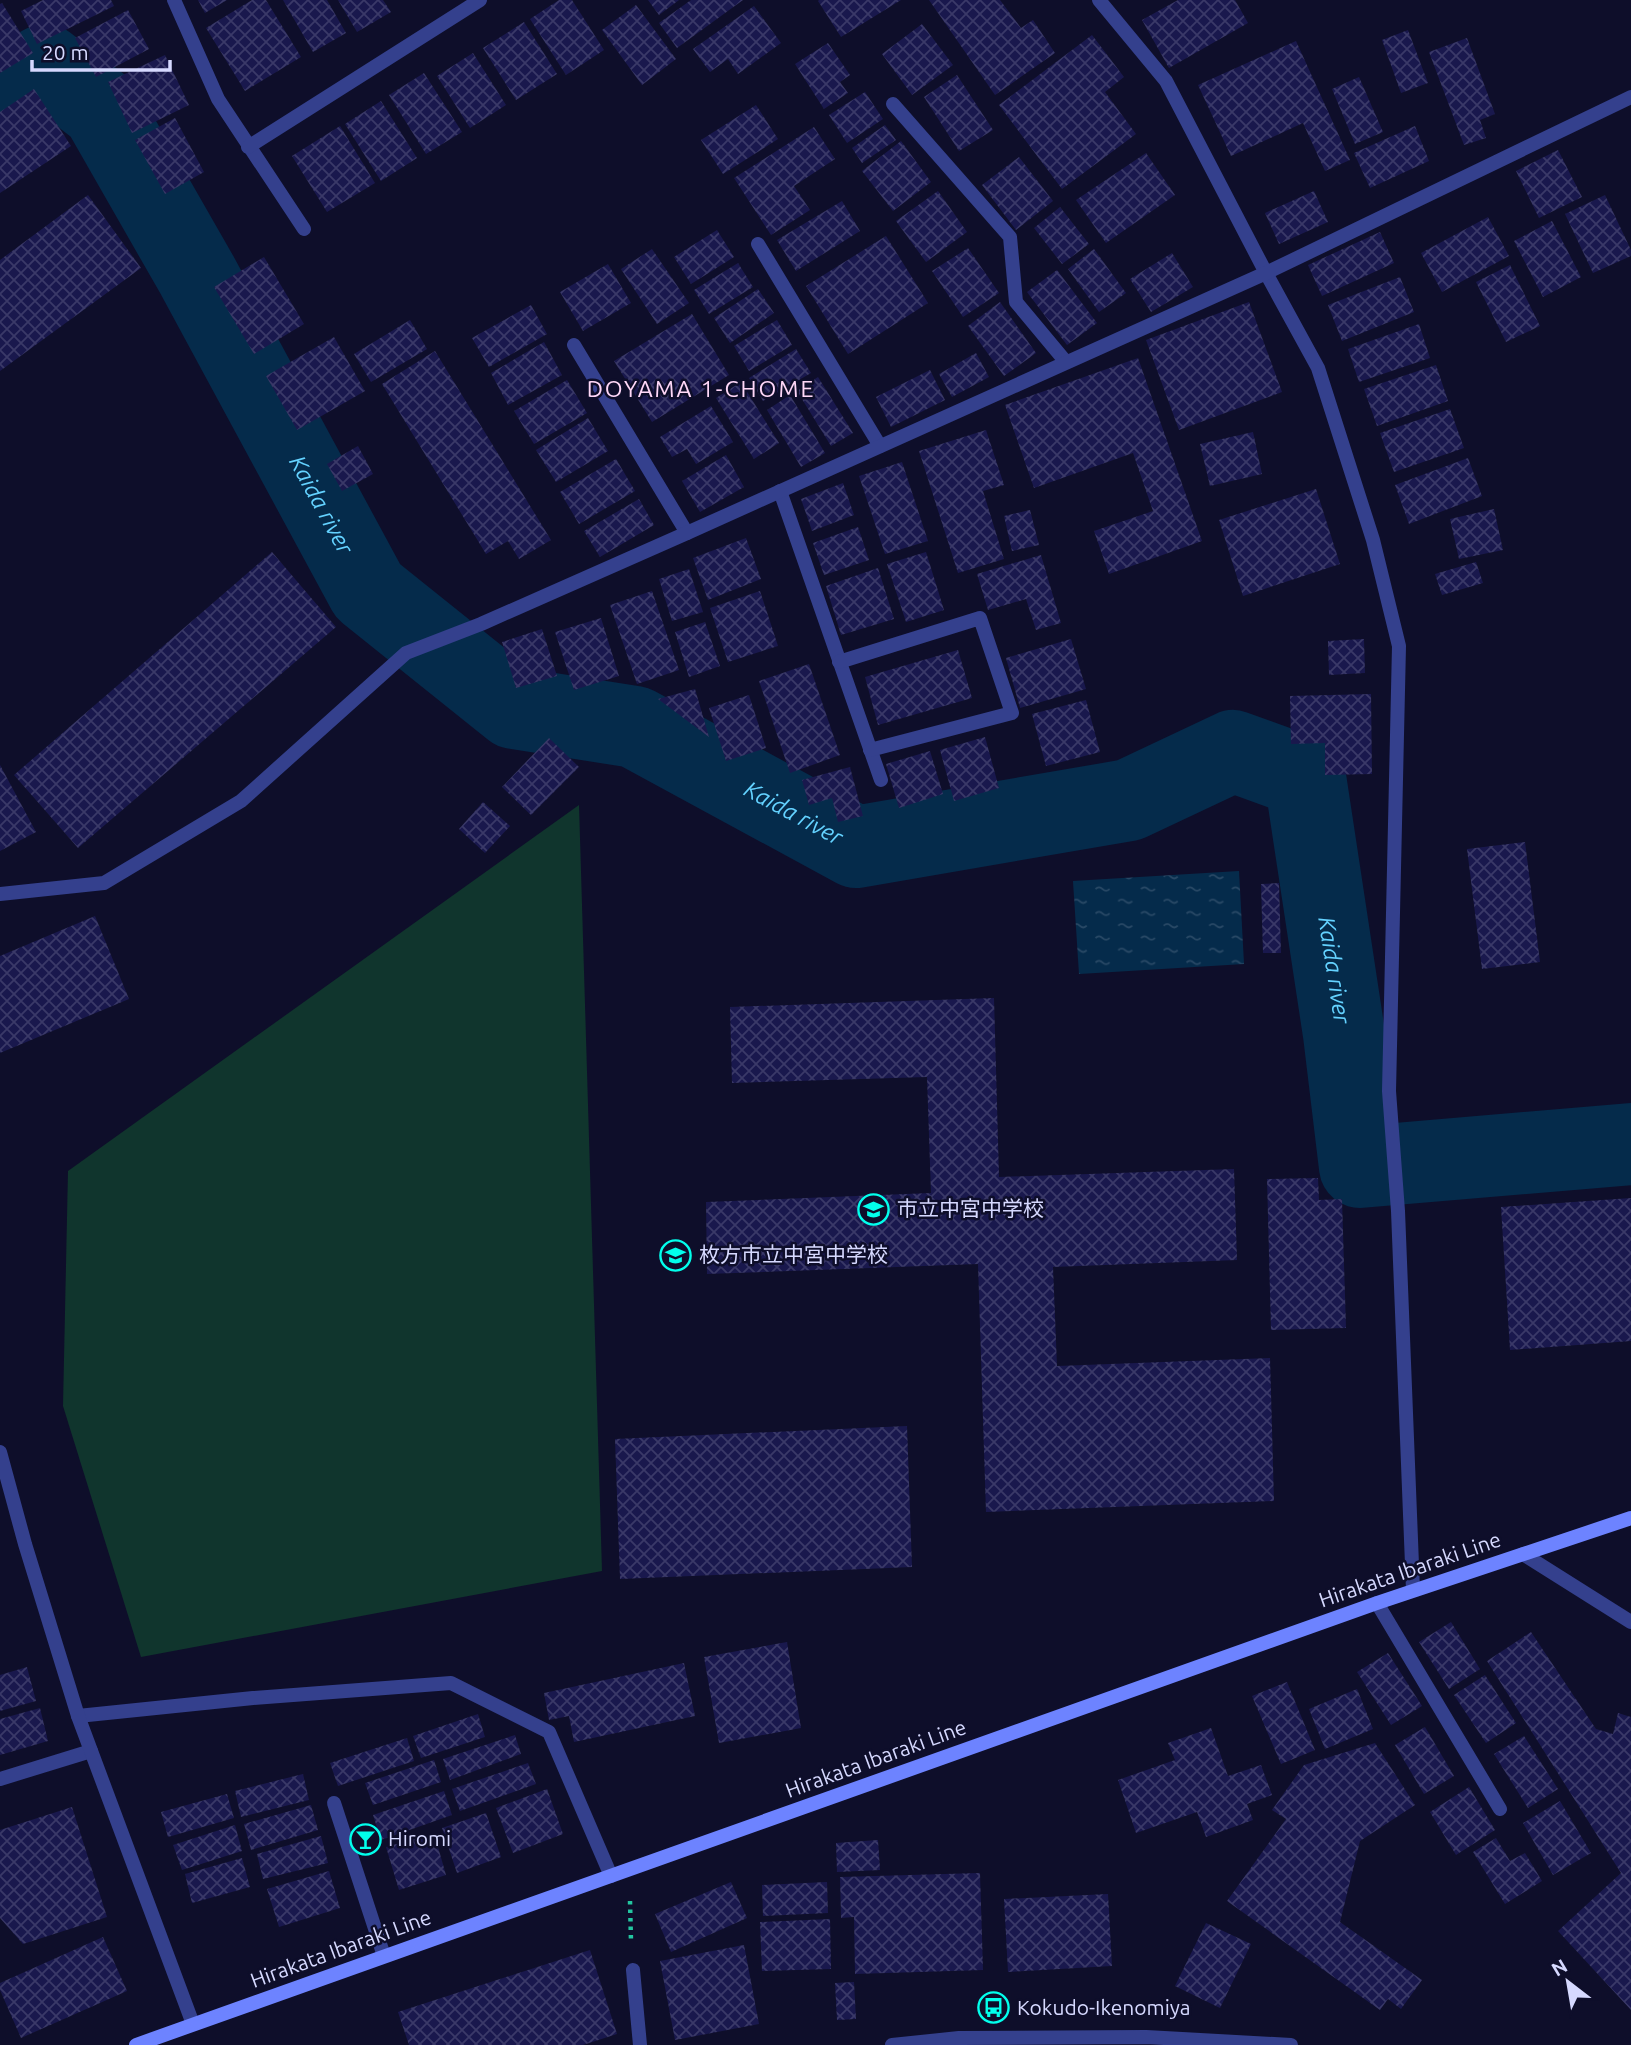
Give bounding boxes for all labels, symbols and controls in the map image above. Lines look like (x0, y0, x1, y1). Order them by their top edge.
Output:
scale bar (32, 28, 170, 72)
text: 20 m (42, 40, 89, 64)
district label: DOYAMA 1-CHOME (587, 376, 815, 401)
water label: Kaida river (285, 451, 359, 559)
water label: Kaida river (740, 776, 848, 850)
water label: Kaida river (1314, 915, 1355, 1027)
school or university icon: 市立中宮中学校 (857, 1192, 891, 1226)
place label: 市立中宮中学校 (897, 1196, 1044, 1220)
school or university icon: 枚方市立中宮中学校 (659, 1238, 693, 1272)
place label: 枚方市立中宮中学校 (699, 1242, 888, 1266)
street label: Hirakata Ibaraki Line (1316, 1527, 1504, 1611)
street label: Hirakata Ibaraki Line (782, 1714, 969, 1802)
bar icon: Hiromi (348, 1822, 382, 1856)
place label: Hiromi (388, 1826, 451, 1850)
street label: Hirakata Ibaraki Line (247, 1904, 434, 1992)
north arrow (1533, 1947, 1603, 2017)
text: N (1547, 1954, 1571, 1981)
bus stop icon: Kokudo-Ikenomiya (977, 1991, 1011, 2025)
place label: Kokudo-Ikenomiya (1017, 1995, 1191, 2019)

